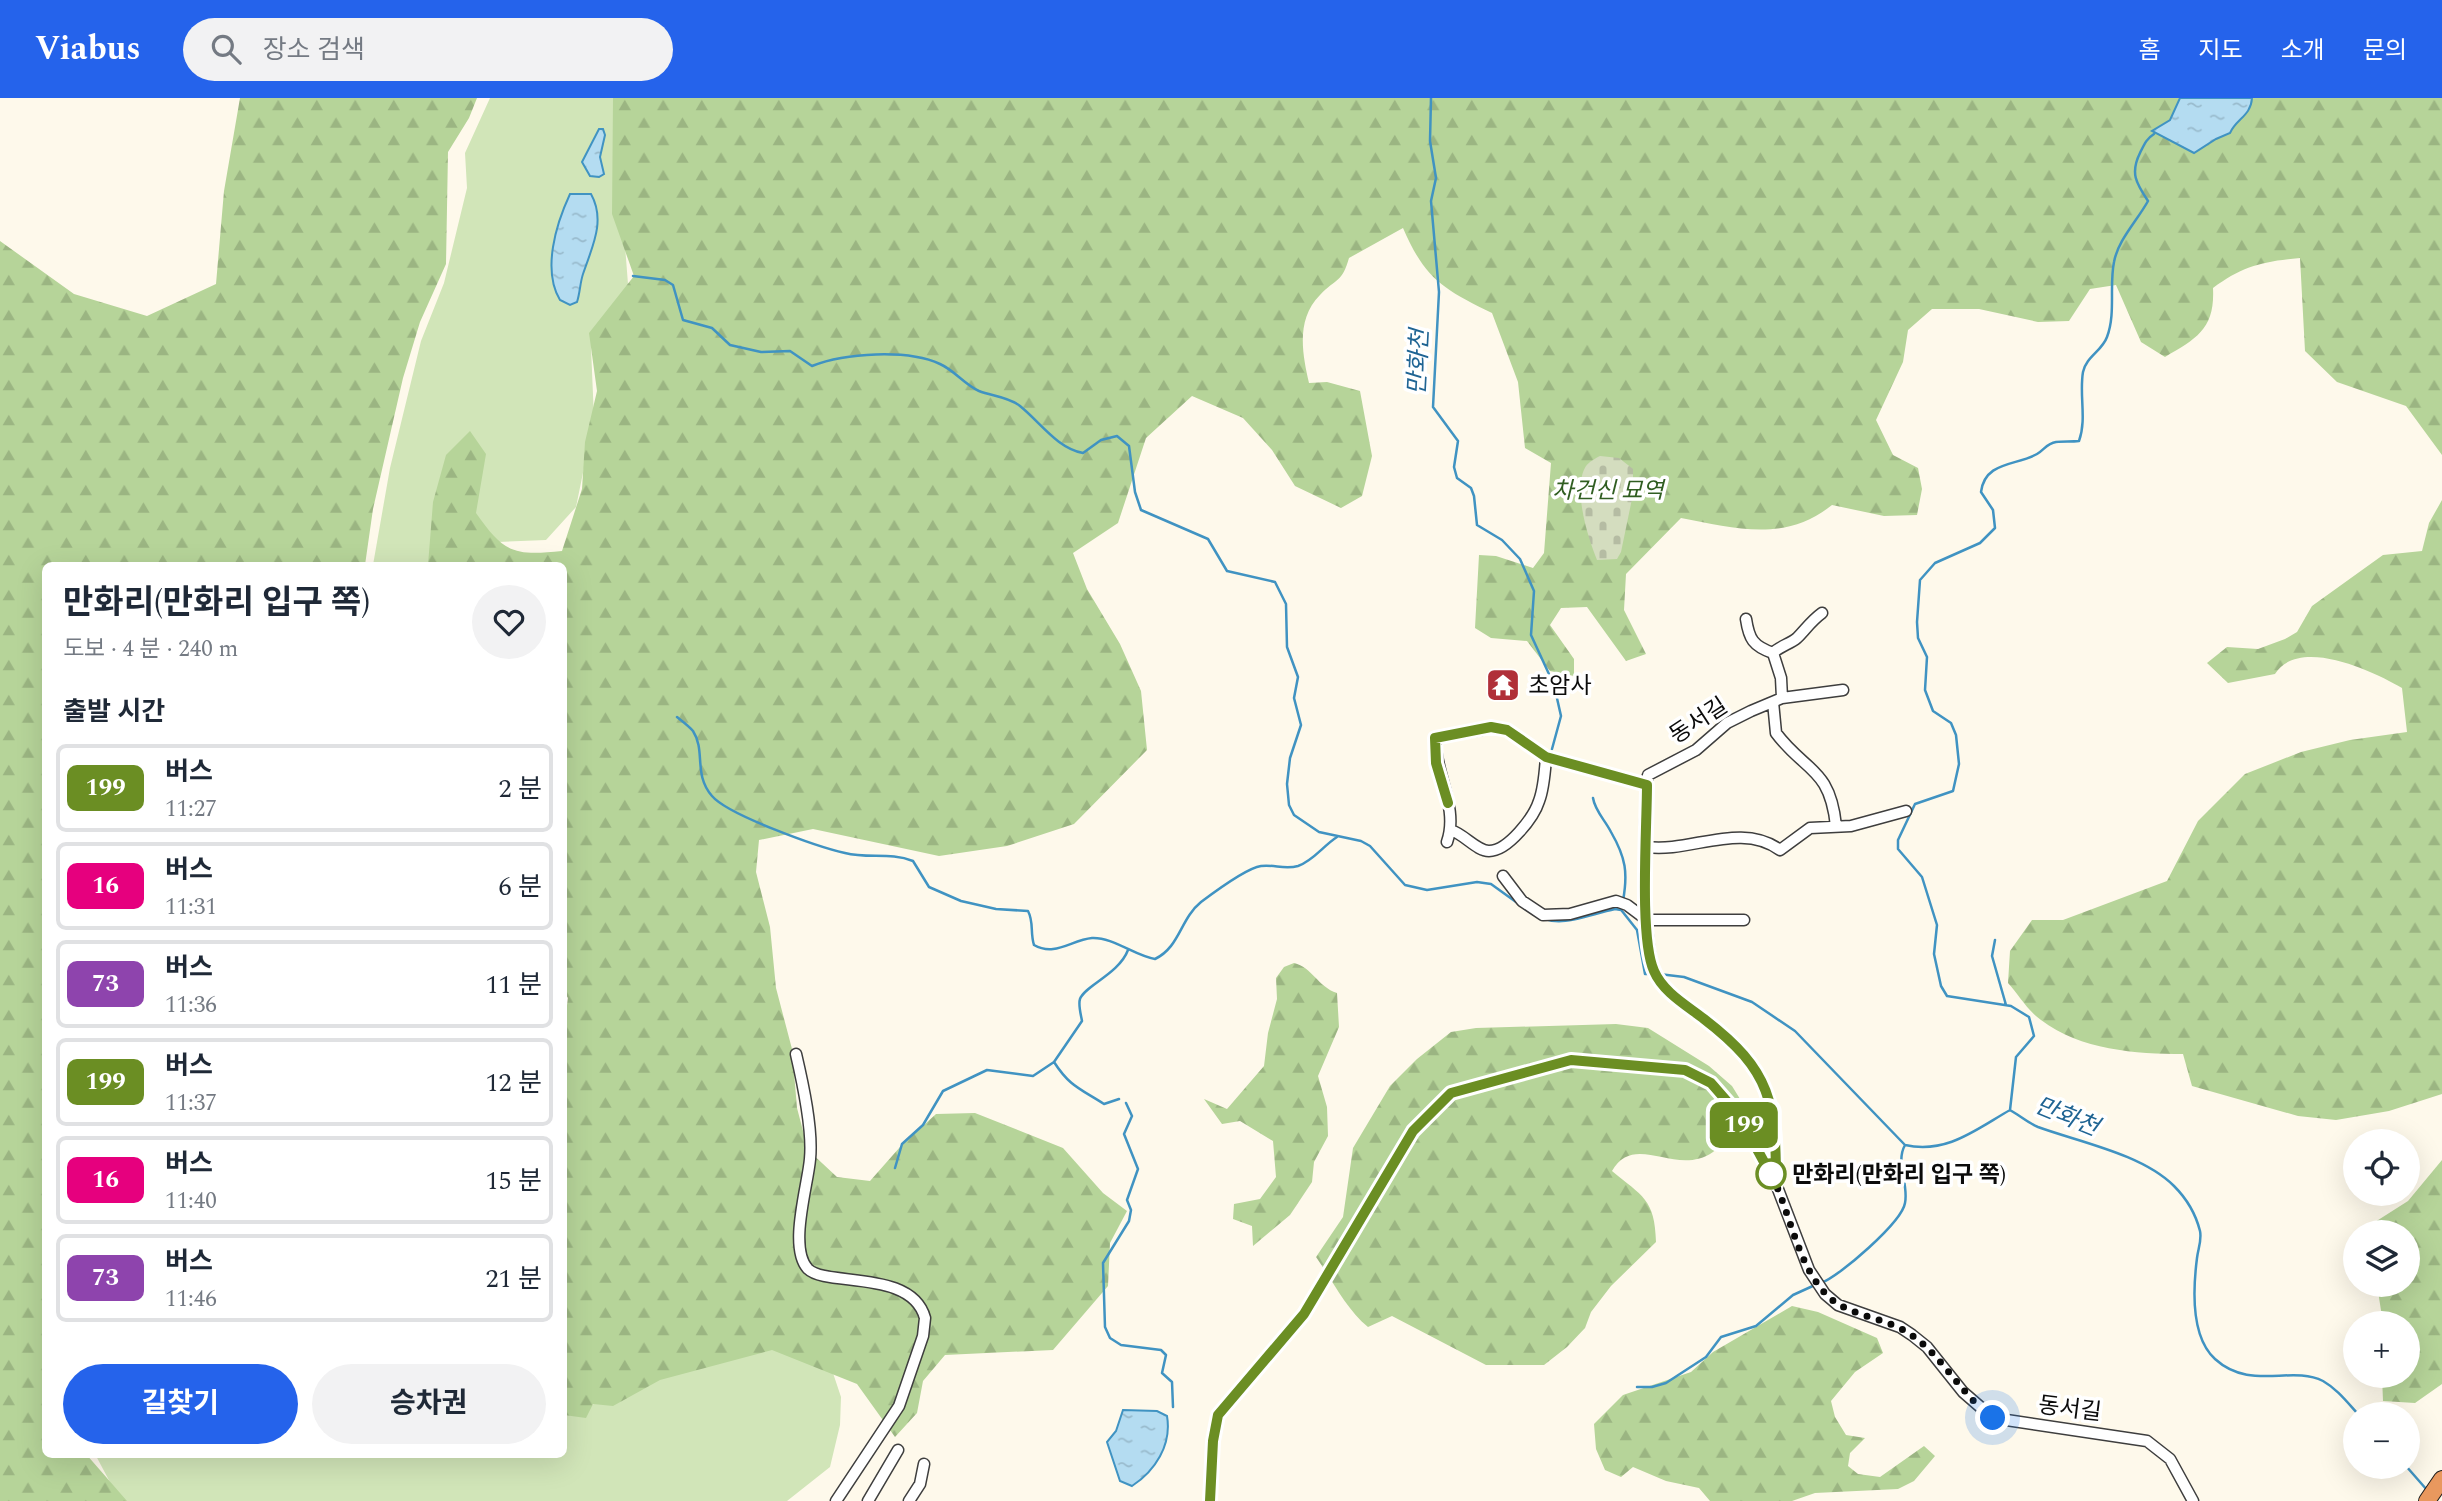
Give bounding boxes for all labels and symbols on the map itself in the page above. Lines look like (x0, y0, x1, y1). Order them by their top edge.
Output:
water label: 만화천 (1399, 325, 1439, 396)
park label: 차건신 묘역 (1552, 474, 1666, 509)
temple icon: 초암사 (1484, 666, 1522, 704)
place label: 초암사 (1528, 669, 1591, 704)
street label: 동서길 (1663, 689, 1735, 753)
water label: 만화천 (2029, 1088, 2107, 1147)
line badge: 199 (1704, 1102, 1784, 1148)
place label: 만화리(만화리 입구 쪽) (1792, 1158, 2006, 1193)
marker: 만화리(만화리 입구 쪽) (1756, 1159, 1786, 1189)
street label: 동서길 (2036, 1388, 2103, 1431)
your location (1975, 1400, 2010, 1435)

